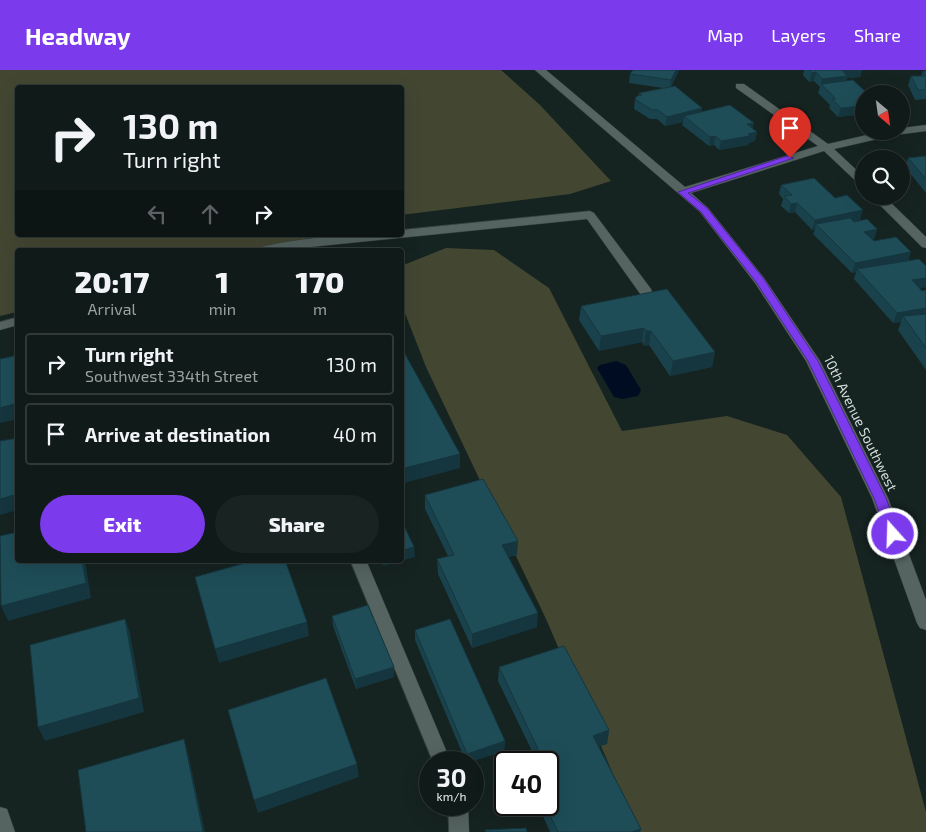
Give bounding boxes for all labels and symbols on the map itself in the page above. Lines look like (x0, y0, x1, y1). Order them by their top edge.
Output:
north arrow (855, 85, 910, 140)
pin (769, 107, 811, 158)
street label: 10th Avenue Southwest (821, 352, 901, 494)
position arrow (866, 507, 918, 559)
speed limit sign: 40 (494, 751, 559, 816)

